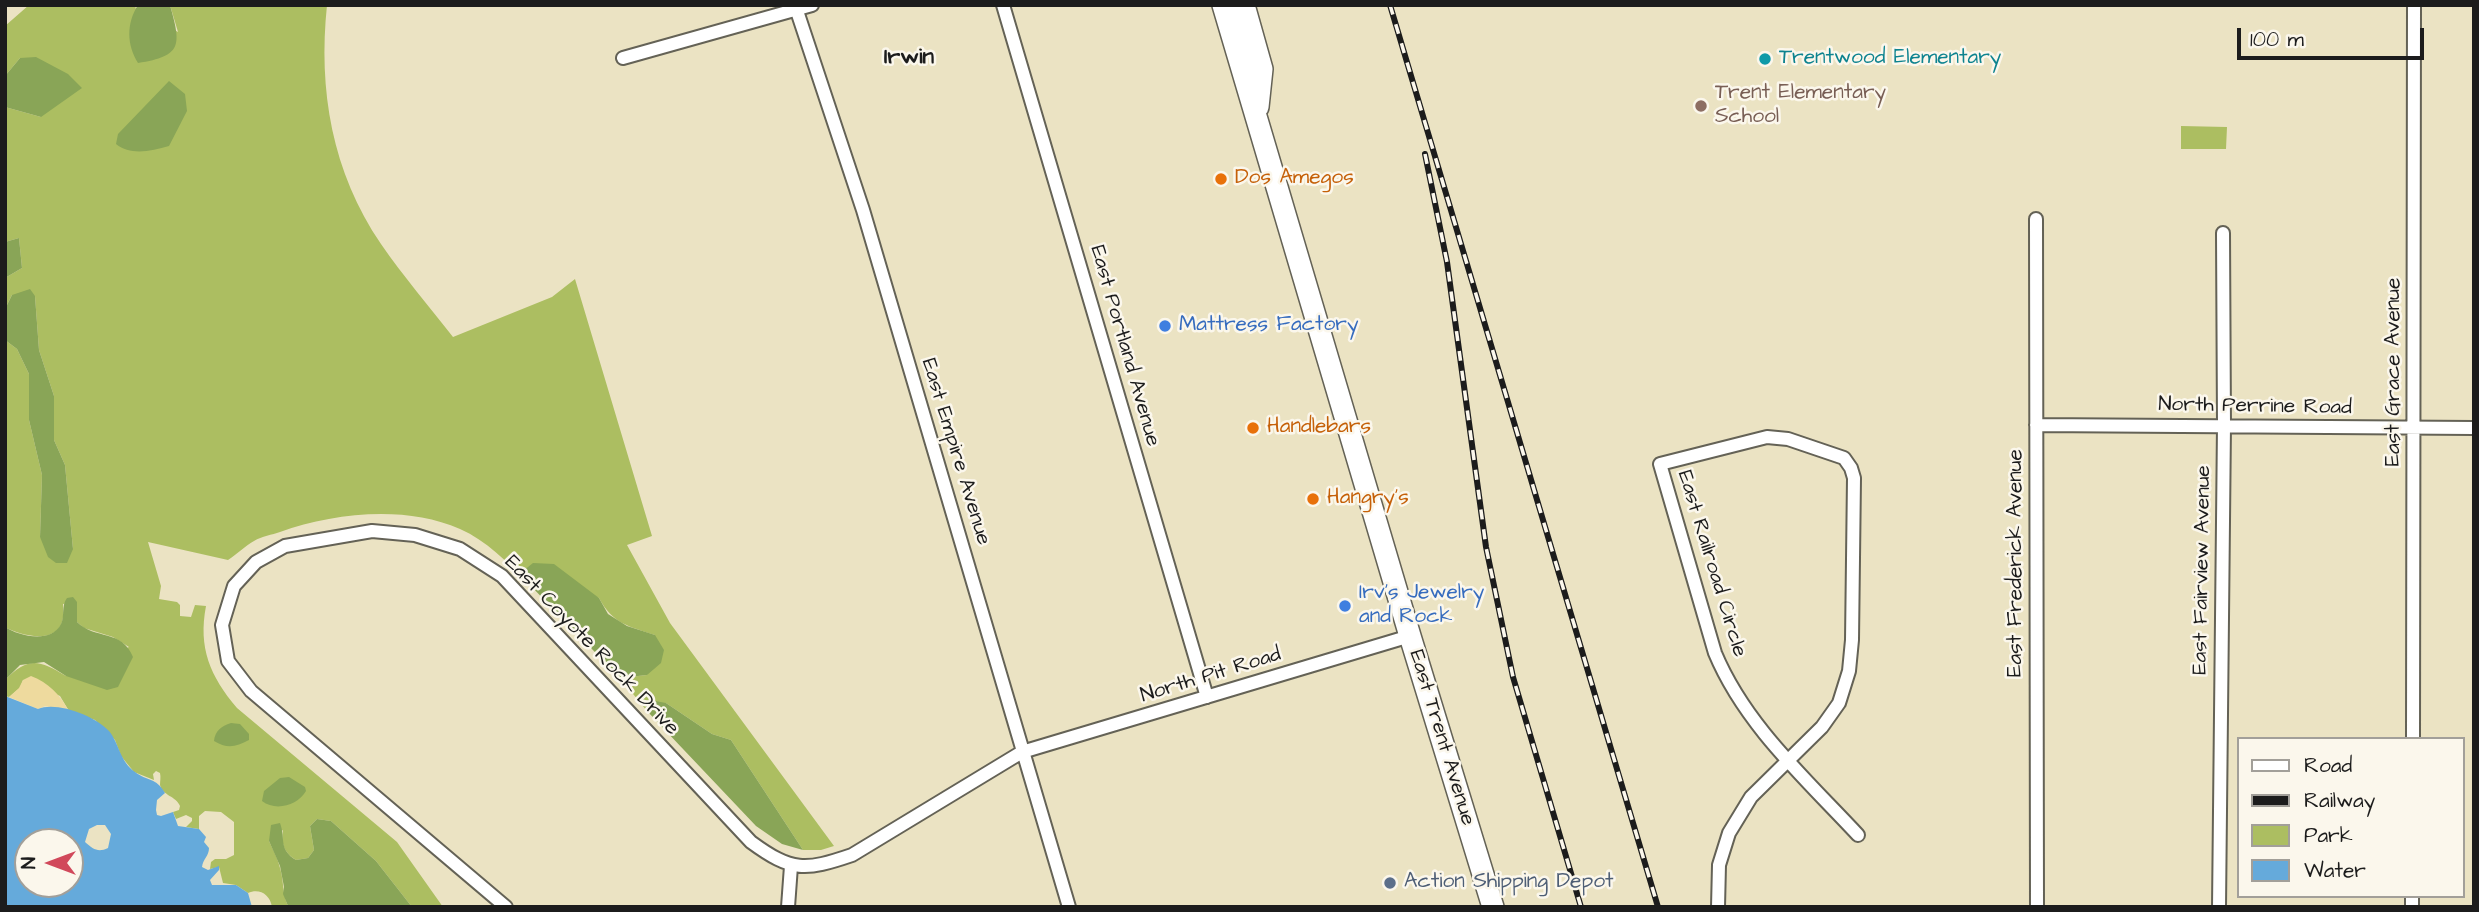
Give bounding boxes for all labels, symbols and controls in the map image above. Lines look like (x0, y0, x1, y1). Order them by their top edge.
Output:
scale bar (2241, 14, 2428, 58)
text: 100 m (2250, 25, 2304, 54)
district label: Irwin (884, 44, 934, 72)
place label: Trentwood Elementary (1779, 46, 2001, 72)
marker: Trentwood Elementary (1757, 51, 1773, 67)
place label: Trent Elementary School (1715, 81, 1886, 131)
marker: Trent Elementary School (1693, 98, 1709, 114)
place label: Dos Amegos (1235, 166, 1354, 192)
marker: Dos Amegos (1213, 171, 1229, 187)
street label: East Portland Avenue (1083, 243, 1165, 449)
street label: East Grace Avenue (2382, 278, 2408, 466)
place label: Mattress Factory (1179, 313, 1358, 339)
marker: Mattress Factory (1157, 318, 1173, 334)
street label: East Empire Avenue (915, 356, 995, 548)
street label: North Perrine Road (2158, 393, 2352, 421)
place label: Handlebars (1267, 415, 1371, 441)
marker: Handlebars (1245, 420, 1261, 436)
street label: East Frederick Avenue (2004, 449, 2030, 677)
street label: East Fairview Avenue (2189, 465, 2217, 675)
street label: East Railroad Circle (1671, 468, 1751, 660)
place label: Hangry's (1327, 486, 1409, 512)
marker: Hangry's (1305, 491, 1321, 507)
street label: East Coyote Rock Drive (498, 551, 684, 741)
place label: Irv's Jewelry and Rock (1359, 581, 1484, 631)
marker: Irv's Jewelry and Rock (1337, 598, 1353, 614)
street label: North Pit Road (1138, 643, 1284, 709)
street label: East Trent Avenue (1402, 647, 1480, 829)
legend (2238, 737, 2465, 898)
text: Road (2304, 751, 2352, 780)
text: Railway (2304, 786, 2375, 815)
text: Park (2304, 821, 2353, 850)
north arrow (14, 828, 84, 898)
text: Water (2304, 856, 2366, 885)
text: N (16, 857, 43, 869)
place label: Action Shipping Depot (1404, 870, 1613, 896)
marker: Action Shipping Depot (1382, 875, 1398, 891)

